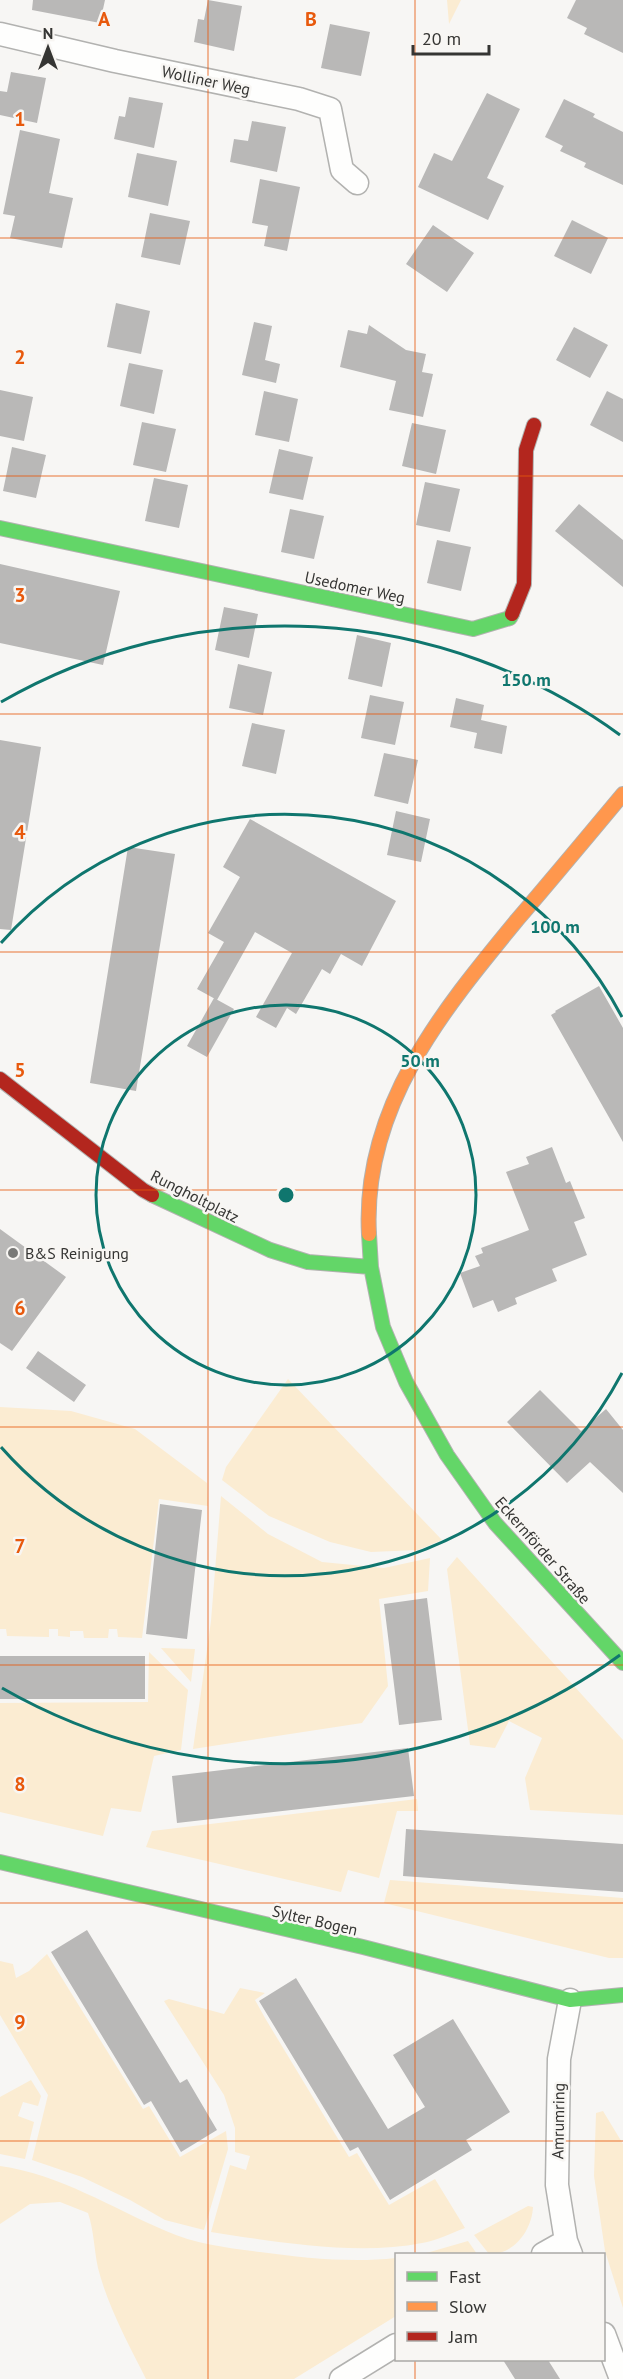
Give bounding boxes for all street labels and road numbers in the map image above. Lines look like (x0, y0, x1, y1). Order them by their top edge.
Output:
street label: Wolliner Weg (160, 61, 252, 99)
street label: Usedomer Weg (303, 567, 407, 607)
street label: Rungholtplatz (147, 1165, 243, 1227)
street label: Eckernförder Straße (491, 1492, 595, 1608)
street label: Sylter Bogen (270, 1900, 360, 1940)
street label: Amrumring (547, 2083, 569, 2159)

